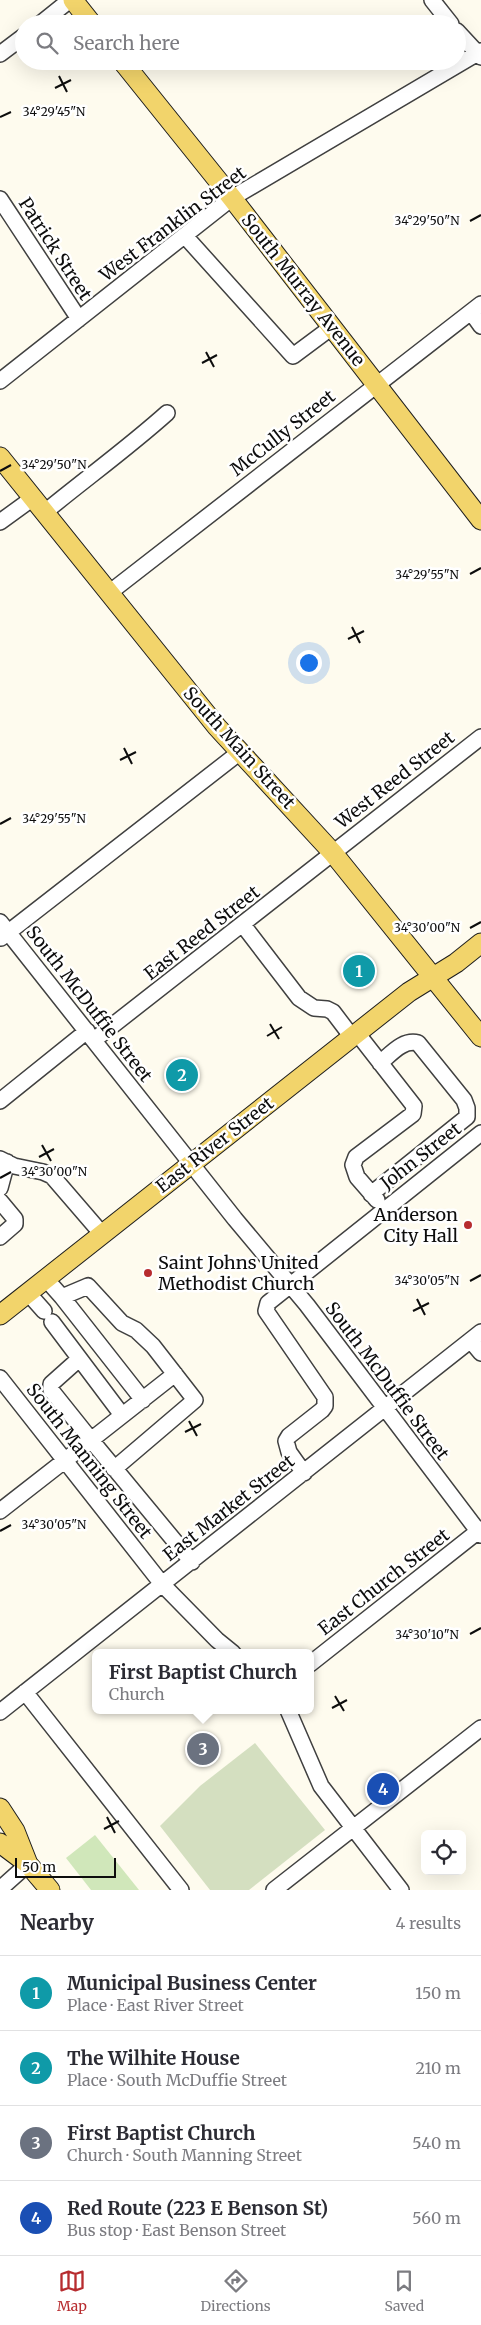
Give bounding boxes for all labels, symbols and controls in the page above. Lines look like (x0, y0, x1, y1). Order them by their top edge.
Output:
search box (15, 15, 466, 70)
icon: search (33, 29, 61, 57)
text: Search here (73, 31, 180, 55)
text: 34°29'45"N (23, 104, 86, 119)
street label: West Franklin Street (94, 161, 250, 287)
street label: Patrick Street (14, 193, 97, 304)
street label: South Murray Avenue (237, 209, 370, 371)
text: 34°29'50"N (395, 213, 460, 228)
street label: McCully Street (226, 385, 340, 481)
text: 34°29'50"N (22, 457, 87, 472)
text: 34°29'55"N (395, 567, 459, 582)
your location (296, 650, 322, 676)
street label: South Main Street (178, 682, 300, 814)
street label: West Reed Street (330, 726, 459, 834)
text: 34°29'55"N (22, 811, 86, 826)
street label: East Reed Street (139, 880, 264, 985)
text: 34°30'00"N (394, 920, 461, 935)
street label: South McDuffie Street (21, 921, 158, 1086)
pin: 1 (343, 952, 375, 990)
pin: 2 (166, 1056, 198, 1094)
street label: East River Street (151, 1091, 278, 1198)
street label: John Street (375, 1117, 466, 1195)
text: 34°30'00"N (21, 1164, 88, 1179)
place label: Anderson City Hall (373, 1203, 458, 1247)
marker: Anderson City Hall (462, 1219, 474, 1231)
place label: Saint Johns United Methodist Church (158, 1251, 319, 1295)
marker: Saint Johns United Methodist Church (142, 1267, 154, 1279)
text: 34°30'05"N (395, 1273, 460, 1288)
street label: South McDuffie Street (320, 1297, 454, 1464)
street label: South Manning Street (22, 1378, 157, 1543)
street label: East Market Street (159, 1449, 299, 1566)
text: 34°30'05"N (22, 1517, 87, 1532)
street label: East Church Street (313, 1523, 454, 1640)
text: 34°30'10"N (395, 1627, 459, 1642)
popup (92, 1649, 314, 1714)
text: First Baptist Church (109, 1660, 297, 1684)
text: Church (109, 1684, 165, 1704)
pin: 3 (187, 1730, 219, 1768)
pin: 4 (367, 1770, 399, 1808)
map controls (421, 1830, 466, 1875)
button: locate (421, 1830, 466, 1875)
scale bar (15, 1855, 116, 1878)
text: 50 m (22, 1858, 56, 1876)
text: Nearby (20, 1909, 94, 1936)
text: 4 results (395, 1913, 461, 1933)
text: Municipal Business Center (67, 1971, 317, 1995)
text: 1 (32, 1983, 40, 2003)
text: 150 m (415, 1983, 461, 2003)
text: Place · East River Street (67, 1995, 244, 2015)
text: The Wilhite House (67, 2046, 240, 2070)
text: 2 (31, 2058, 41, 2078)
text: 210 m (416, 2058, 461, 2078)
text: Place · South McDuffie Street (67, 2070, 287, 2090)
text: First Baptist Church (67, 2121, 255, 2145)
text: 3 (31, 2133, 41, 2153)
text: 540 m (412, 2133, 461, 2153)
text: Church · South Manning Street (67, 2145, 302, 2165)
text: Red Route (223 E Benson St) (67, 2196, 328, 2220)
text: 4 (31, 2208, 41, 2228)
text: 560 m (412, 2208, 461, 2228)
text: Bus stop · East Benson Street (67, 2220, 286, 2240)
tab: Map (57, 2267, 87, 2315)
tab: Directions (201, 2267, 271, 2315)
tab: Saved (384, 2267, 424, 2315)

